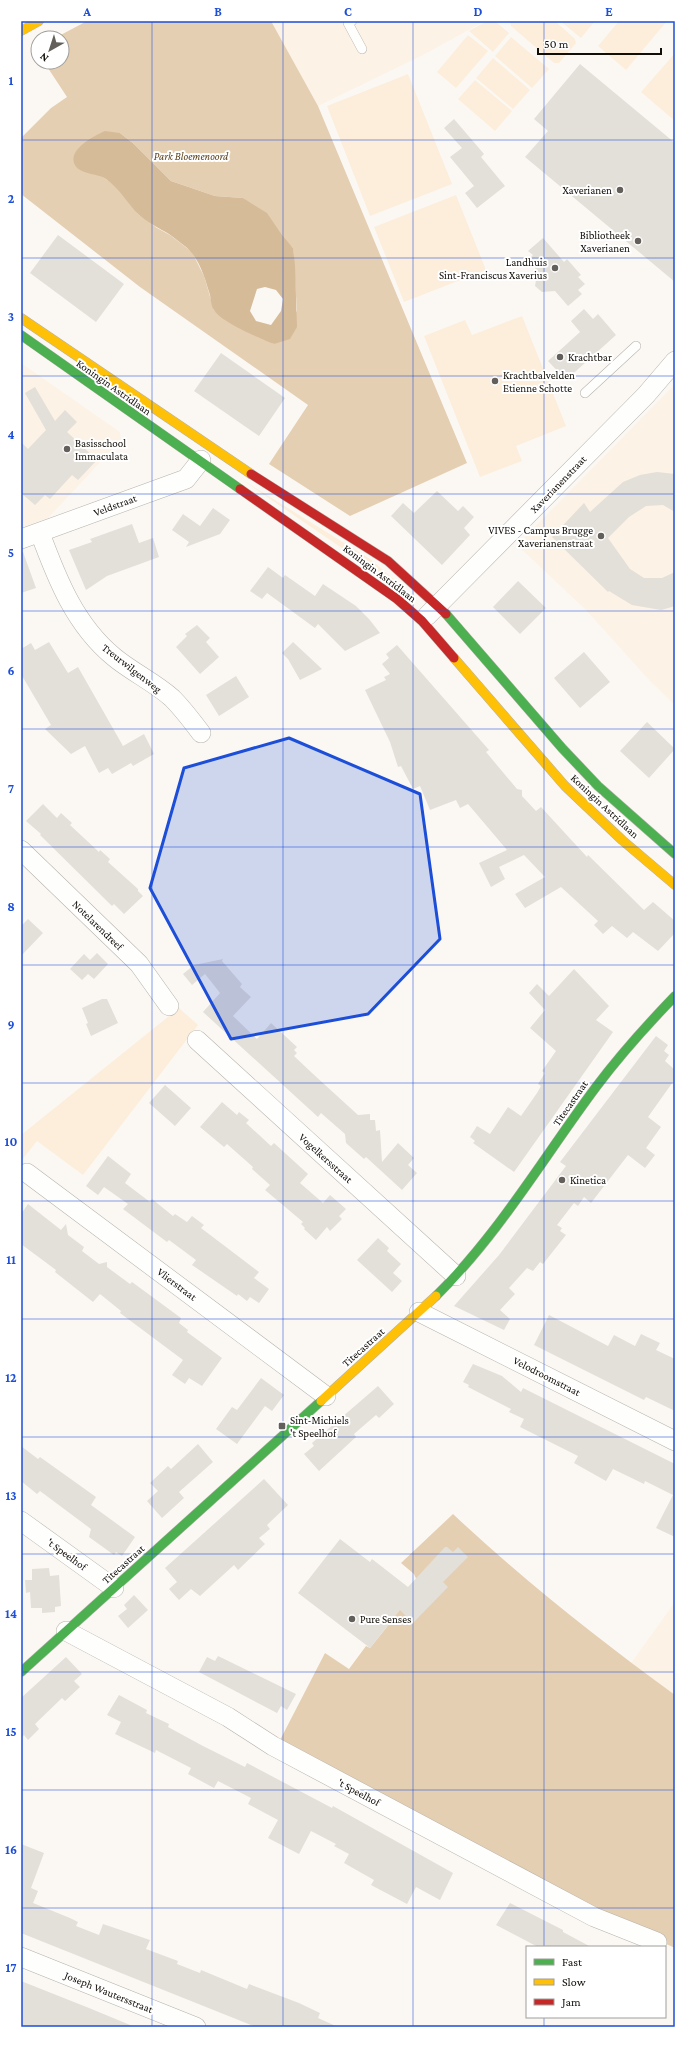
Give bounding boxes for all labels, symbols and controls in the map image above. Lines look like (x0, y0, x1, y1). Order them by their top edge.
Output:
text: A (82, 4, 91, 19)
text: B (214, 4, 222, 19)
text: C (344, 4, 352, 19)
text: D (474, 4, 483, 19)
text: E (605, 4, 613, 19)
north arrow (30, 30, 70, 70)
scale bar (538, 30, 661, 56)
text: 50 m (544, 37, 569, 51)
text: N (37, 50, 50, 65)
text: 1 (9, 73, 14, 88)
park label: Park Bloemenoord (154, 150, 229, 162)
place label: Xaverianen (562, 184, 612, 196)
marker: Xaverianen (615, 185, 625, 195)
text: 2 (8, 191, 15, 206)
place label: Bibliotheek Xaverianen (580, 229, 631, 254)
marker: Bibliotheek Xaverianen (633, 236, 643, 246)
place label: Landhuis Sint-Franciscus Xaverius (439, 256, 547, 281)
marker: Landhuis Sint-Franciscus Xaverius (550, 263, 560, 273)
text: 3 (8, 309, 14, 324)
place label: Krachtbar (568, 351, 612, 363)
marker: Krachtbar (555, 352, 565, 362)
street label: Koningin Astridlaan (74, 357, 154, 418)
place label: Krachtbalvelden Etienne Schotte (503, 369, 575, 394)
marker: Krachtbalvelden Etienne Schotte (490, 376, 500, 386)
text: 4 (7, 427, 15, 442)
place label: Basisschool Immaculata (75, 437, 128, 462)
marker: Basisschool Immaculata (62, 444, 72, 454)
street label: Xaverianenstraat (528, 453, 589, 515)
street label: Veldstraat (92, 492, 138, 518)
place label: VIVES - Campus Brugge Xaverianenstraat (488, 524, 593, 549)
marker: VIVES - Campus Brugge Xaverianenstraat (596, 531, 606, 541)
street label: Koningin Astridlaan (341, 542, 419, 605)
text: 5 (8, 545, 14, 560)
street label: Treurwilgenweg (99, 641, 165, 696)
text: 6 (7, 663, 15, 678)
street label: Koningin Astridlaan (568, 772, 641, 841)
text: 7 (8, 781, 14, 796)
street label: Notelarendreef (70, 898, 126, 953)
text: 8 (7, 899, 15, 914)
text: 9 (7, 1017, 15, 1032)
street label: Titecastraat (550, 1078, 590, 1128)
street label: Vogelkersstraat (296, 1131, 356, 1186)
text: 10 (5, 1134, 17, 1149)
place label: Kinetica (570, 1174, 606, 1186)
marker: Kinetica (557, 1175, 567, 1185)
text: 11 (6, 1252, 16, 1267)
street label: Vlierstraat (155, 1265, 199, 1303)
street label: Titecastraat (340, 1325, 387, 1369)
street label: Velodroomstraat (511, 1354, 583, 1398)
text: 12 (5, 1370, 17, 1385)
place label: Sint-Michiels 't Speelhof (290, 1414, 349, 1440)
marker: Sint-Michiels 't Speelhof (277, 1421, 287, 1431)
text: 13 (5, 1488, 17, 1503)
street label: 't Speelhof (44, 1536, 90, 1574)
street label: Titecastraat (100, 1542, 147, 1586)
text: 14 (5, 1606, 17, 1621)
place label: Pure Senses (360, 1613, 411, 1625)
marker: Pure Senses (347, 1614, 357, 1624)
text: 15 (5, 1724, 17, 1739)
street label: 't Speelhof (335, 1776, 383, 1809)
text: 16 (5, 1842, 17, 1857)
legend (526, 1946, 666, 2018)
text: Fast (562, 1955, 583, 1969)
text: 17 (5, 1960, 17, 1975)
street label: Joseph Wautersstraat (62, 1968, 155, 2016)
text: Slow (562, 1975, 586, 1989)
text: Jam (561, 1995, 581, 2009)

